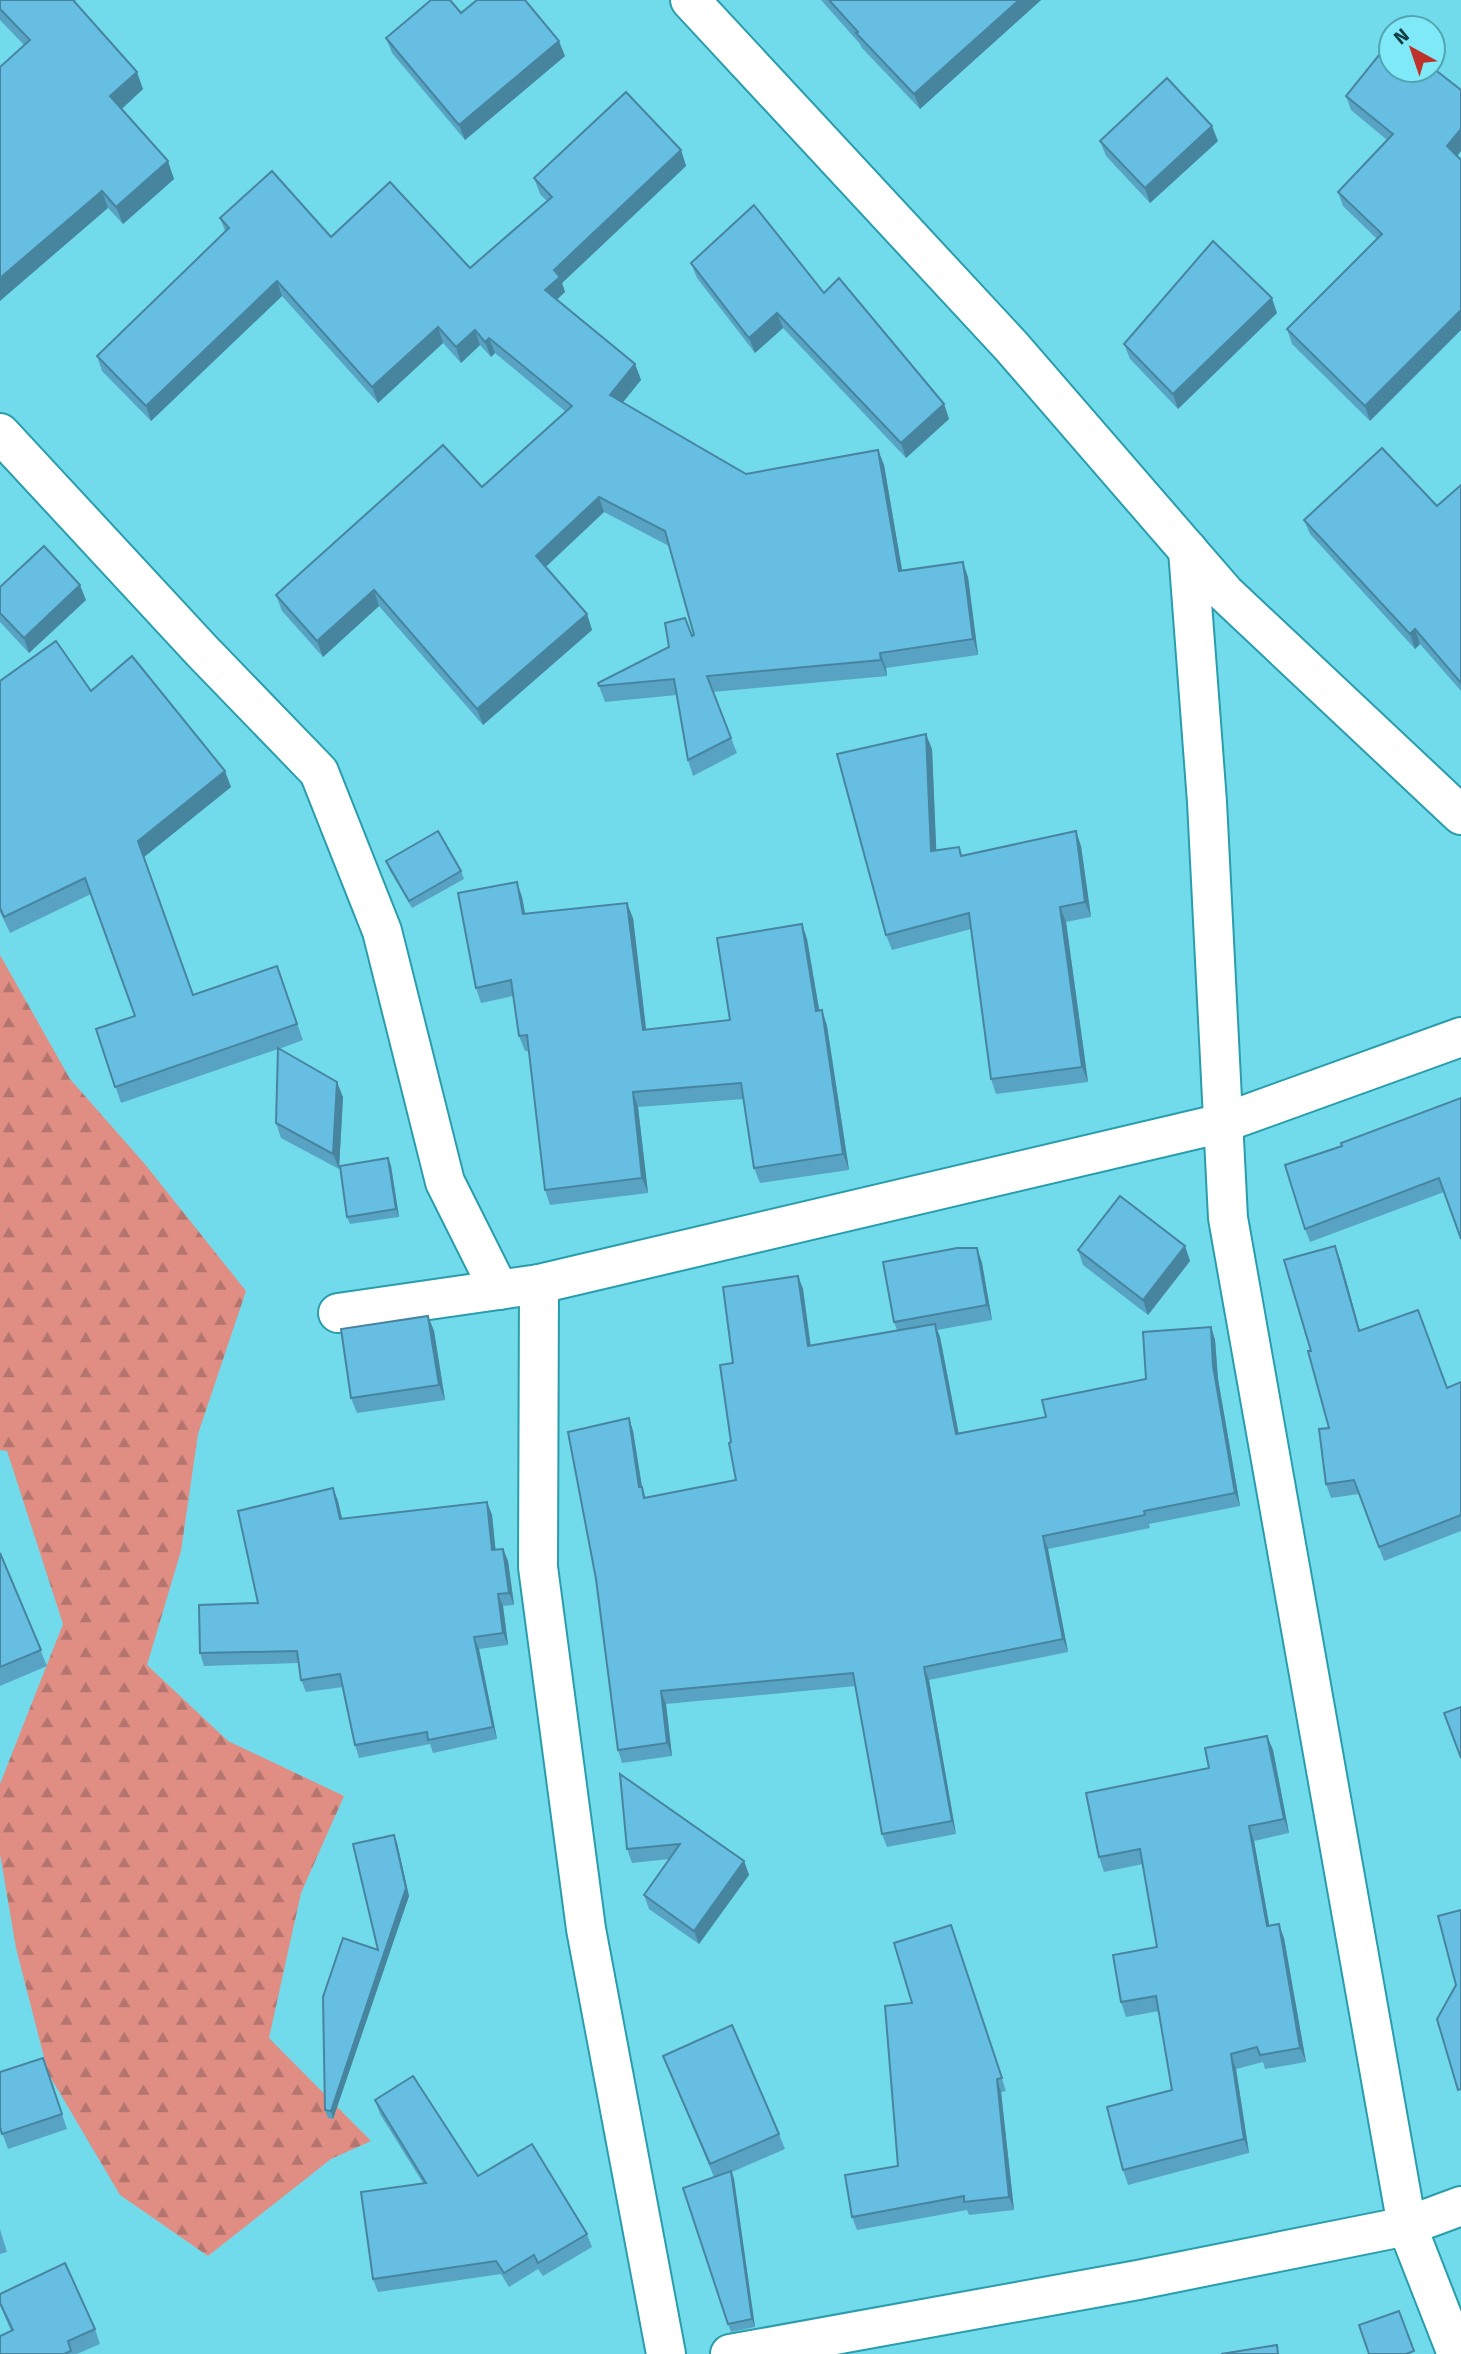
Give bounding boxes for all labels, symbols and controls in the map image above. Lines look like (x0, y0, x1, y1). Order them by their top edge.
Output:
north arrow (1377, 14, 1447, 84)
text: N (1389, 23, 1414, 49)

